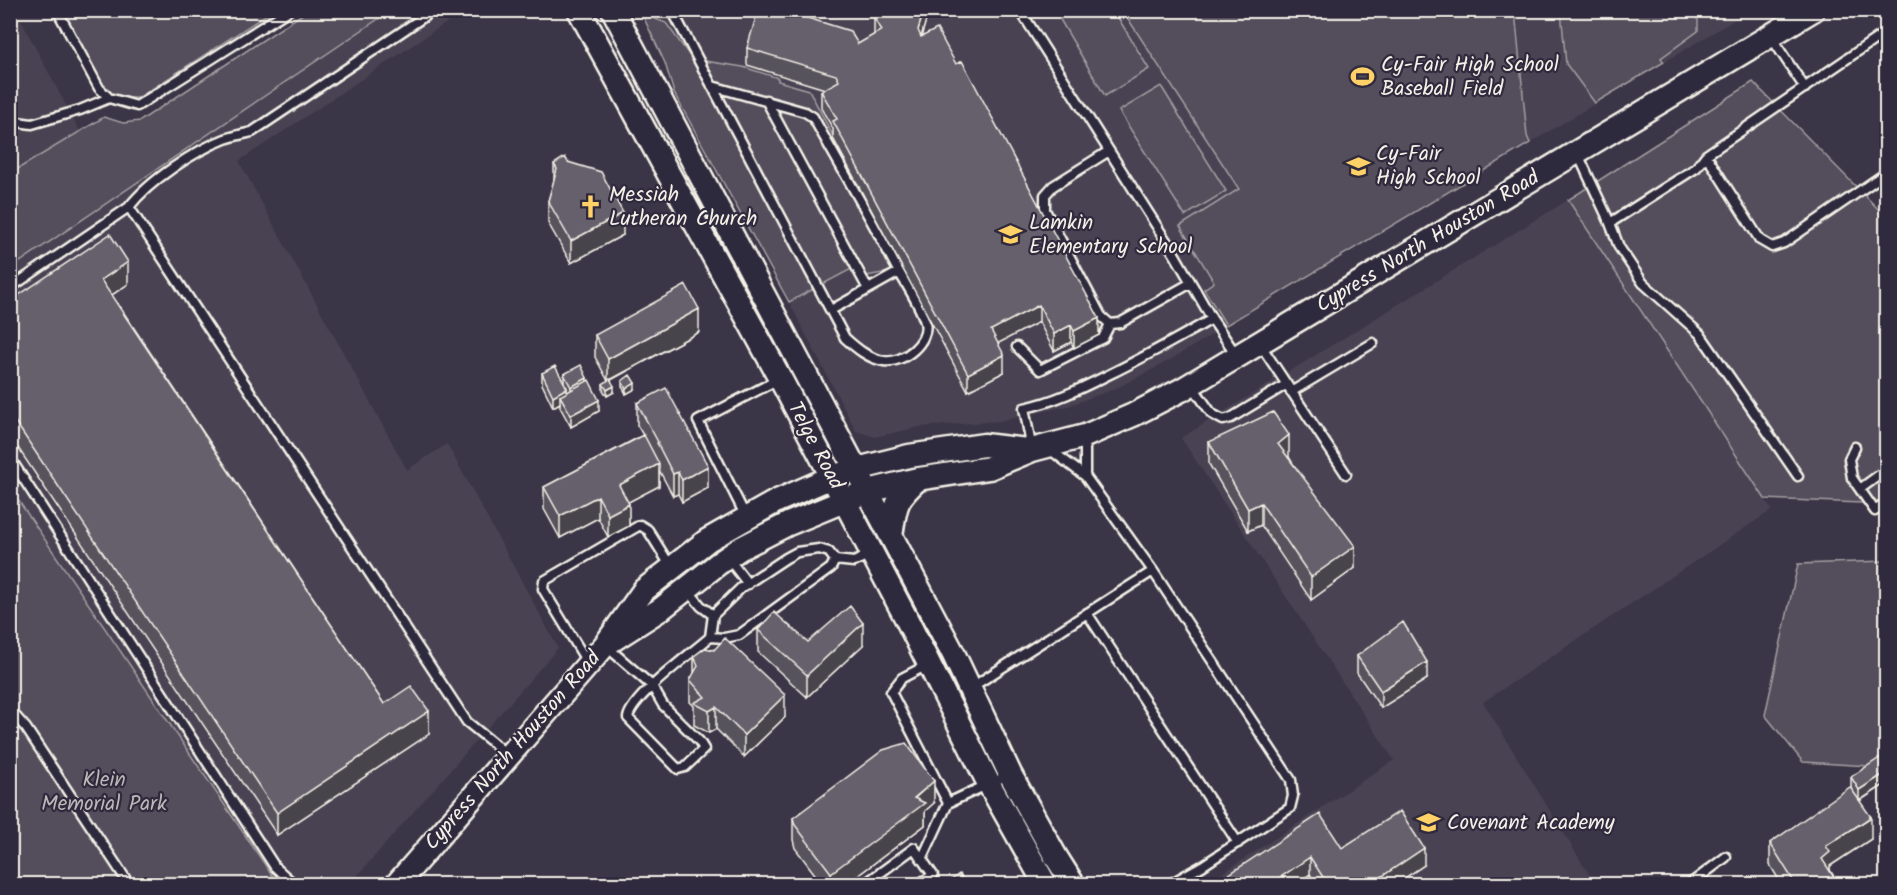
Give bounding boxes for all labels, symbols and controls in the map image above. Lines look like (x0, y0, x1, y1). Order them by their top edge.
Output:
place label: Cy-Fair High School Baseball Field (1381, 49, 1559, 106)
sports icon: Cy-Fair High School Baseball Field (1350, 64, 1376, 90)
place label: Cy-Fair High School (1376, 138, 1481, 195)
school or university icon: Cy-Fair High School (1345, 153, 1371, 179)
street label: Cypress North Houston Road (1310, 162, 1547, 322)
place label: Messiah Lutheran Church (609, 179, 757, 236)
church icon: Messiah Lutheran Church (578, 194, 604, 220)
place label: Lamkin Elementary School (1029, 207, 1192, 264)
school or university icon: Lamkin Elementary School (998, 222, 1024, 248)
street label: Telge Road (778, 396, 852, 496)
street label: Cypress North Houston Road (417, 643, 610, 858)
park label: Klein Memorial Park (41, 764, 167, 821)
place label: Covenant Academy (1447, 807, 1615, 840)
school or university icon: Covenant Academy (1416, 810, 1442, 836)

